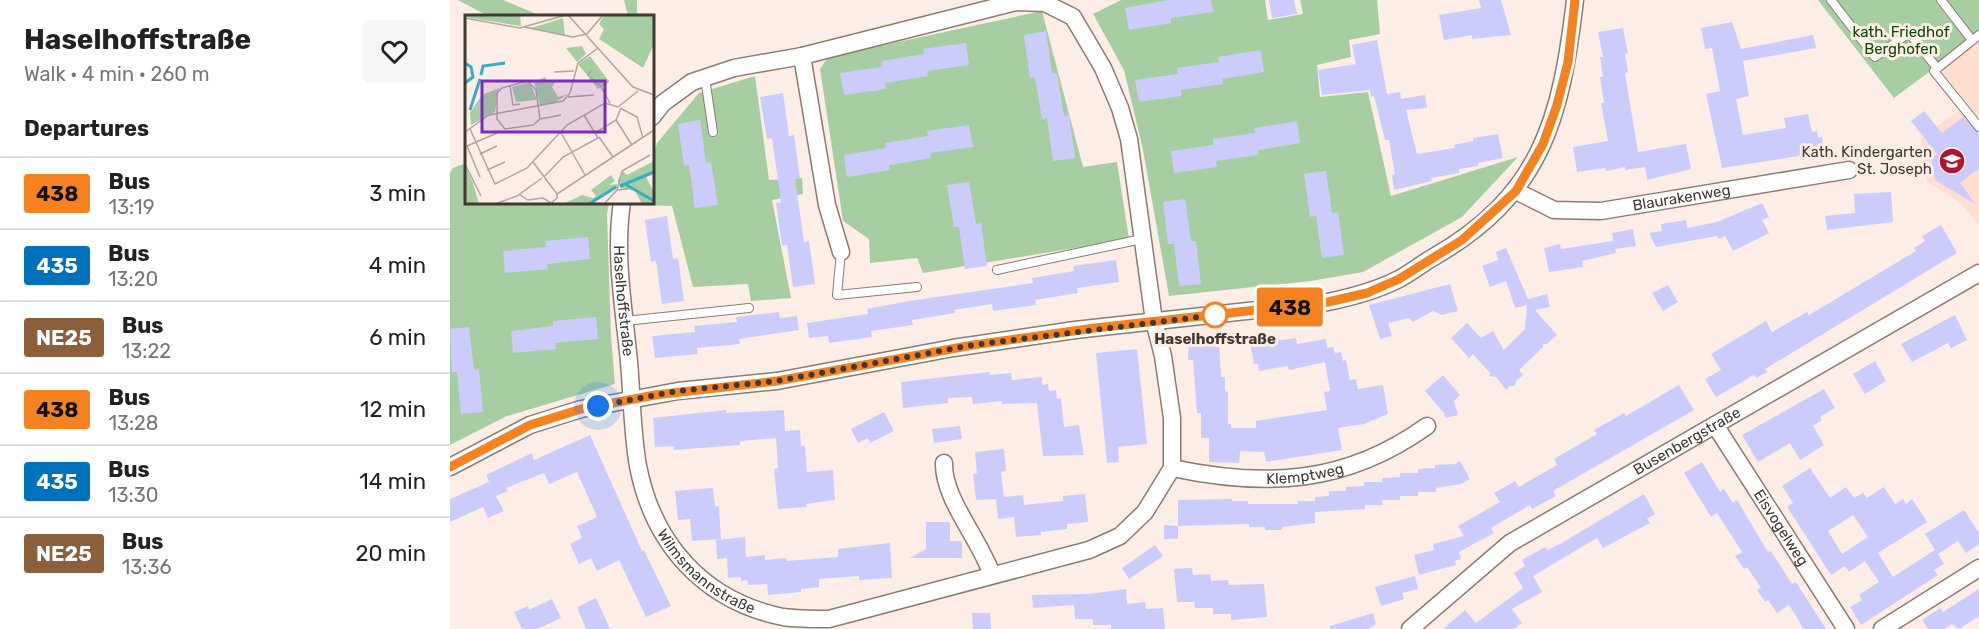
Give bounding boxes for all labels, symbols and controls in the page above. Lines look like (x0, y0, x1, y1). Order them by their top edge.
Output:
inset map (465, 15, 654, 204)
button: heart (363, 20, 426, 83)
text: Haselhoffstraße (24, 23, 251, 56)
park label: kath. Friedhof Berghofen (1853, 23, 1950, 58)
text: Walk · 4 min · 260 m (24, 62, 210, 86)
text: Departures (24, 115, 149, 142)
place label: Kath. Kindergarten St. Joseph (1802, 143, 1932, 178)
school or university icon: Kath. Kindergarten St. Joseph (1937, 146, 1967, 176)
text: Bus (108, 168, 150, 195)
text: 3 min (369, 180, 426, 207)
text: 438 (36, 181, 78, 206)
street label: Blaurakenweg (1631, 181, 1732, 215)
text: 13:19 (108, 195, 155, 219)
text: Bus (108, 240, 150, 267)
street label: Haselhoffstraße (610, 245, 637, 357)
text: 4 min (369, 252, 426, 279)
text: 435 (36, 253, 78, 278)
text: 13:20 (108, 267, 158, 291)
line badge: 438 (1256, 288, 1324, 326)
text: 438 (1269, 295, 1311, 320)
marker: Haselhoffstraße (1202, 302, 1228, 328)
text: Bus (122, 312, 164, 339)
text: 6 min (369, 324, 426, 351)
text: NE25 (36, 325, 92, 350)
place label: Haselhoffstraße (1154, 330, 1276, 348)
text: 13:22 (122, 339, 171, 363)
text: Bus (108, 384, 150, 411)
your location (583, 391, 613, 421)
text: 12 min (360, 396, 426, 423)
text: 438 (36, 397, 78, 422)
street label: Busenbergstraße (1630, 403, 1744, 479)
text: 13:28 (108, 411, 159, 435)
text: Bus (108, 456, 150, 483)
street label: Klemptweg (1266, 459, 1346, 488)
text: 14 min (359, 468, 426, 495)
text: 435 (36, 469, 78, 494)
text: 13:30 (108, 483, 158, 507)
street label: Eisvogelweg (1750, 486, 1812, 569)
street label: Wilmsmannstraße (653, 526, 758, 617)
text: Bus (122, 528, 164, 555)
text: 20 min (356, 540, 426, 567)
text: NE25 (36, 541, 92, 566)
text: 13:36 (122, 555, 172, 579)

